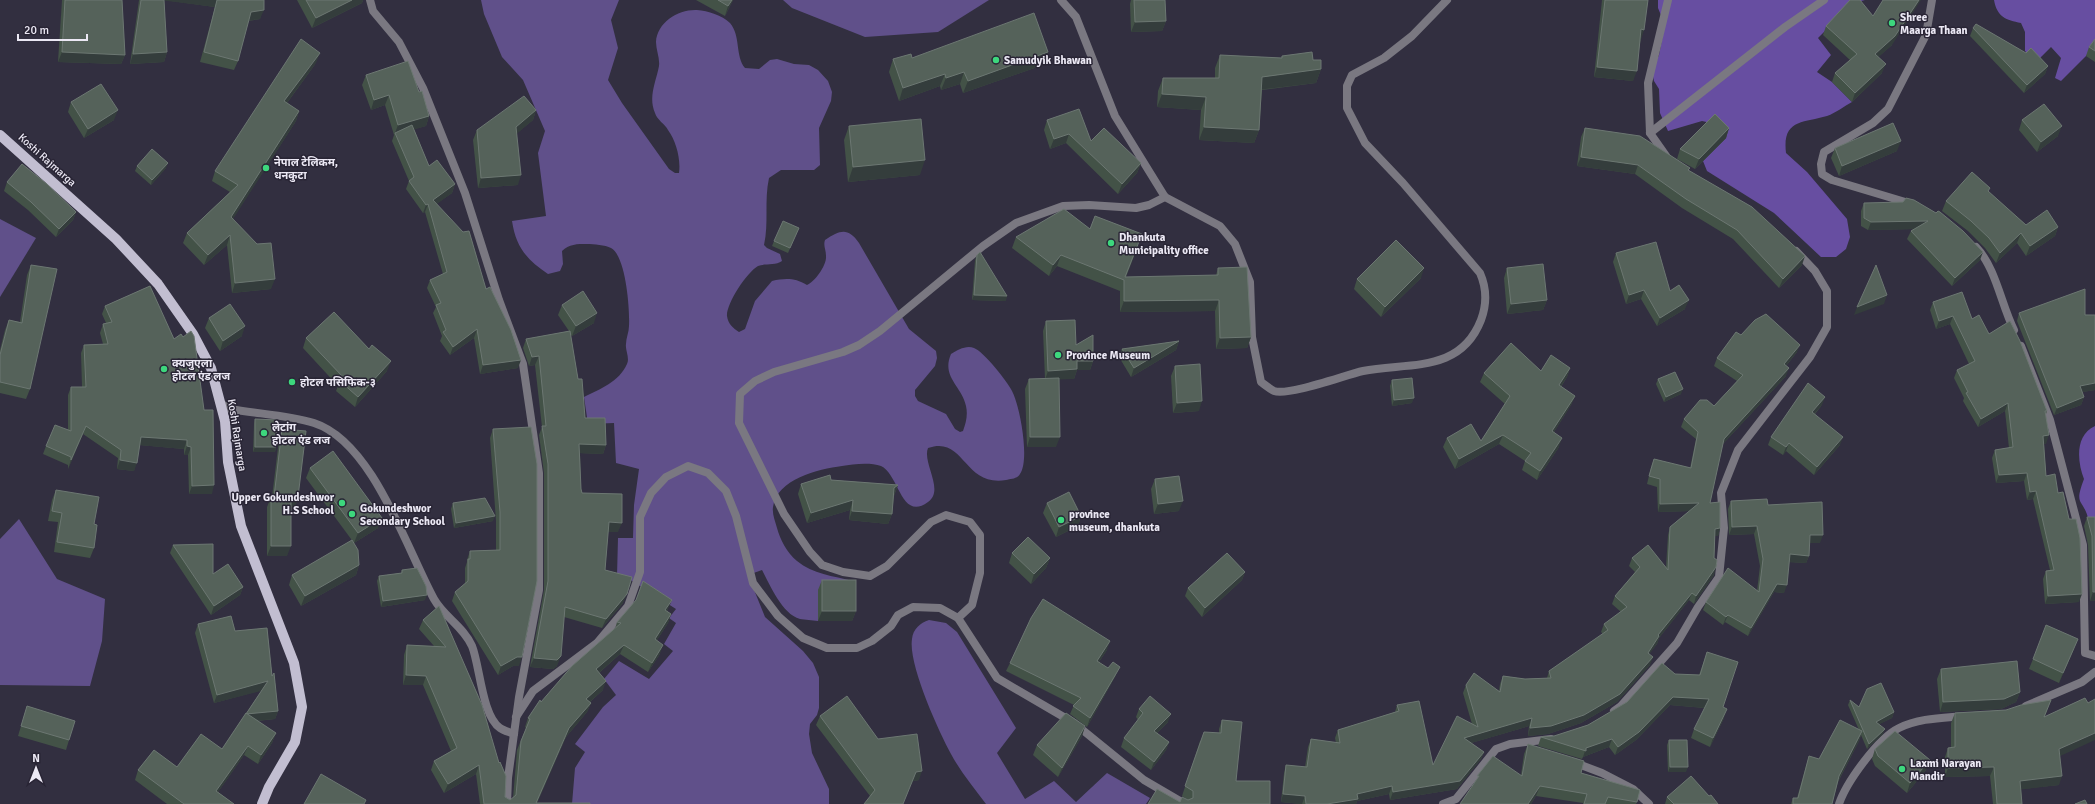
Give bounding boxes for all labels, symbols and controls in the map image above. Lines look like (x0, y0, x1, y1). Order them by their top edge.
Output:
place label: Shree Maarga Thaan (1900, 11, 1968, 37)
scale bar (18, 16, 87, 42)
marker: Shree Maarga Thaan (1887, 18, 1897, 28)
text: 20 m (24, 23, 49, 38)
place label: Samudyik Bhawan (1004, 54, 1092, 67)
marker: Samudyik Bhawan (991, 55, 1001, 65)
street label: Koshi Rajmarga (15, 131, 79, 190)
place label: नेपाल टेलिकम, धनकुटा (274, 155, 338, 183)
marker: नेपाल टेलिकम, धनकुटा (261, 163, 271, 173)
place label: Dhankuta Municipality office (1119, 231, 1209, 257)
marker: Dhankuta Municipality office (1106, 238, 1116, 248)
place label: Province Museum (1066, 349, 1150, 362)
marker: Province Museum (1053, 350, 1063, 360)
place label: क्यजुएला होटल एंड लज (172, 357, 230, 383)
marker: क्यजुएला होटल एंड लज (159, 364, 169, 374)
place label: होटल पसिफिक-३ (300, 376, 376, 389)
marker: होटल पसिफिक-३ (287, 377, 297, 387)
street label: Koshi Rajmarga (225, 398, 249, 473)
place label: लेटांग होटल एंड लज (272, 420, 330, 447)
marker: लेटांग होटल एंड लज (259, 428, 269, 438)
place label: Upper Gokundeshwor H.S School (231, 491, 335, 517)
marker: Upper Gokundeshwor H.S School (337, 498, 347, 508)
place label: Gokundeshwor Secondary School (360, 502, 445, 528)
place label: province museum, dhankuta (1069, 508, 1160, 534)
marker: Gokundeshwor Secondary School (347, 509, 357, 519)
marker: province museum, dhankuta (1056, 515, 1066, 525)
north arrow (16, 748, 56, 788)
text: N (32, 752, 40, 765)
place label: Laxmi Narayan Mandir (1910, 757, 1981, 783)
marker: Laxmi Narayan Mandir (1897, 764, 1907, 774)

